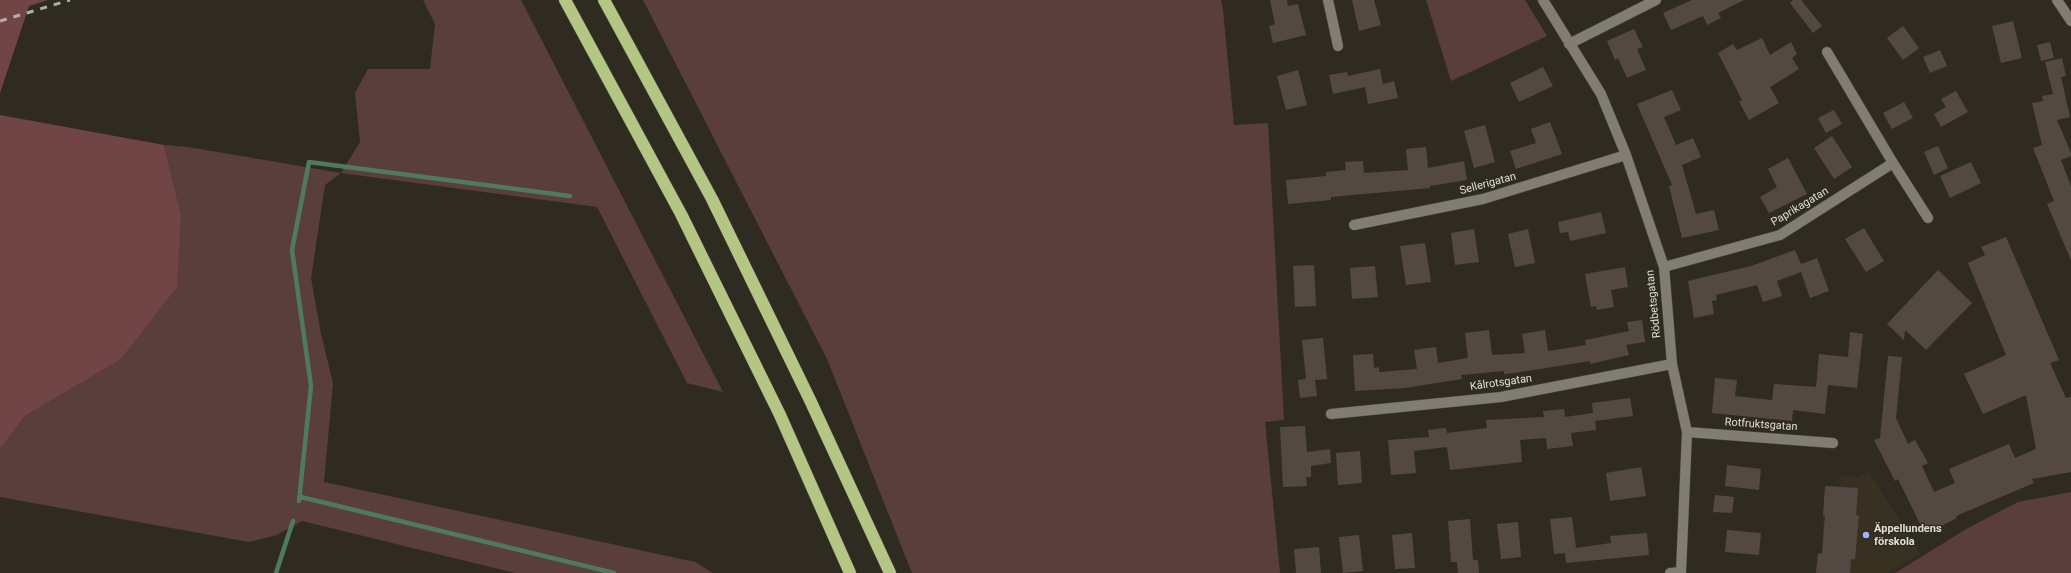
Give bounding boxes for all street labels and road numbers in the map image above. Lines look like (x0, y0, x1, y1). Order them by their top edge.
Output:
street label: Sellerigatan (1458, 170, 1518, 198)
street label: Paprikagatan (1769, 185, 1831, 229)
street label: Rödbetsgatan (1644, 269, 1664, 339)
street label: Kålrotsgatan (1469, 372, 1533, 394)
street label: Rotfruktsgatan (1724, 416, 1798, 434)

